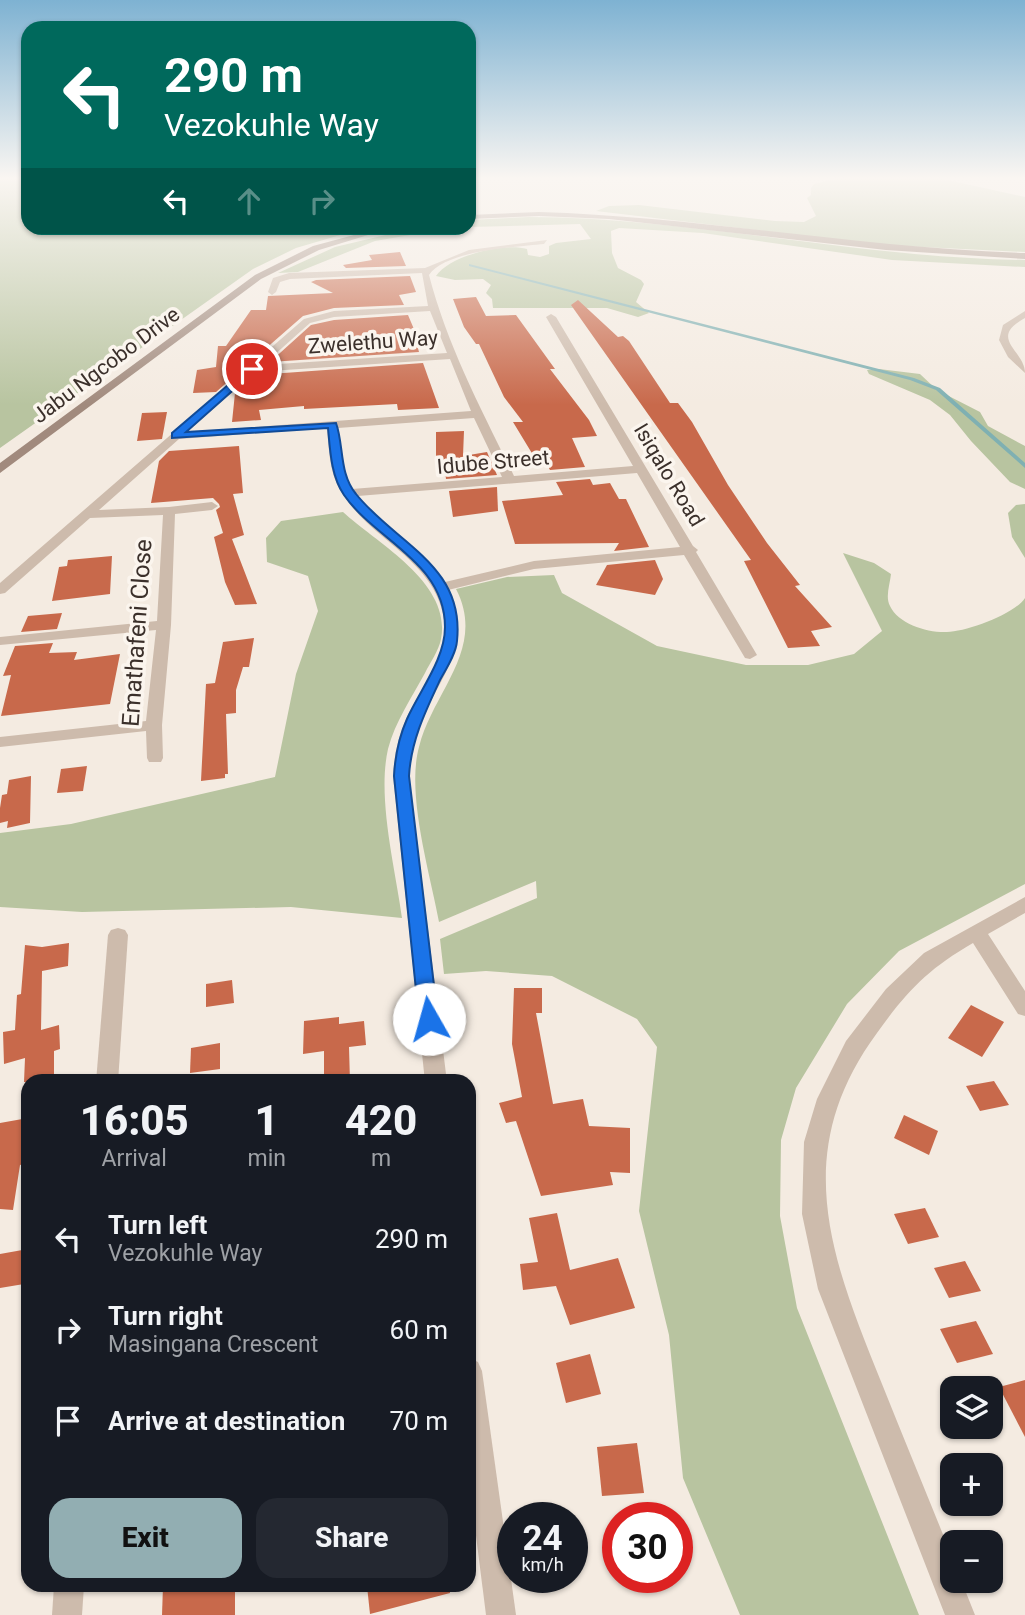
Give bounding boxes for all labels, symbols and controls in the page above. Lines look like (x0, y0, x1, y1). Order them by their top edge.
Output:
text: 290 m (164, 47, 303, 104)
icon: left (49, 49, 140, 140)
text: Vezokuhle Way (164, 106, 379, 144)
icon: left (157, 182, 195, 220)
icon: ahead (230, 182, 268, 220)
icon: right (303, 182, 341, 220)
street label: Jabu Ngcobo Drive (28, 302, 184, 428)
street label: Zwelethu Way (307, 325, 439, 359)
pin (222, 339, 282, 399)
icon: arrive (233, 350, 271, 388)
street label: Isiqalo Road (629, 419, 709, 531)
street label: Idube Street (436, 445, 550, 479)
street label: Emathafeni Close (116, 538, 158, 728)
position arrow (392, 982, 466, 1056)
text: 16:05 (80, 1096, 189, 1145)
text: 1 (255, 1096, 279, 1145)
text: 420 (345, 1096, 417, 1145)
text: Arrival (102, 1145, 167, 1172)
text: min (247, 1145, 286, 1172)
text: m (371, 1145, 391, 1172)
text: Turn left (108, 1210, 207, 1240)
icon: left (49, 1220, 87, 1258)
text: 290 m (375, 1224, 448, 1254)
text: Vezokuhle Way (108, 1240, 262, 1267)
text: Turn right (108, 1301, 223, 1331)
icon: right (49, 1311, 87, 1349)
text: 60 m (390, 1315, 448, 1345)
text: Masingana Crescent (108, 1331, 318, 1358)
map controls (940, 1376, 1003, 1593)
button: layers (940, 1376, 1003, 1439)
icon: arrive (49, 1402, 87, 1440)
text: Arrive at destination (108, 1406, 345, 1436)
text: 70 m (390, 1406, 448, 1436)
button: + (940, 1453, 1003, 1516)
button: Exit (49, 1498, 242, 1578)
button: Share (256, 1498, 448, 1578)
speed limit sign: 30 (602, 1502, 693, 1593)
text: 24 (522, 1518, 563, 1559)
button: − (940, 1530, 1003, 1593)
text: km/h (521, 1554, 564, 1575)

